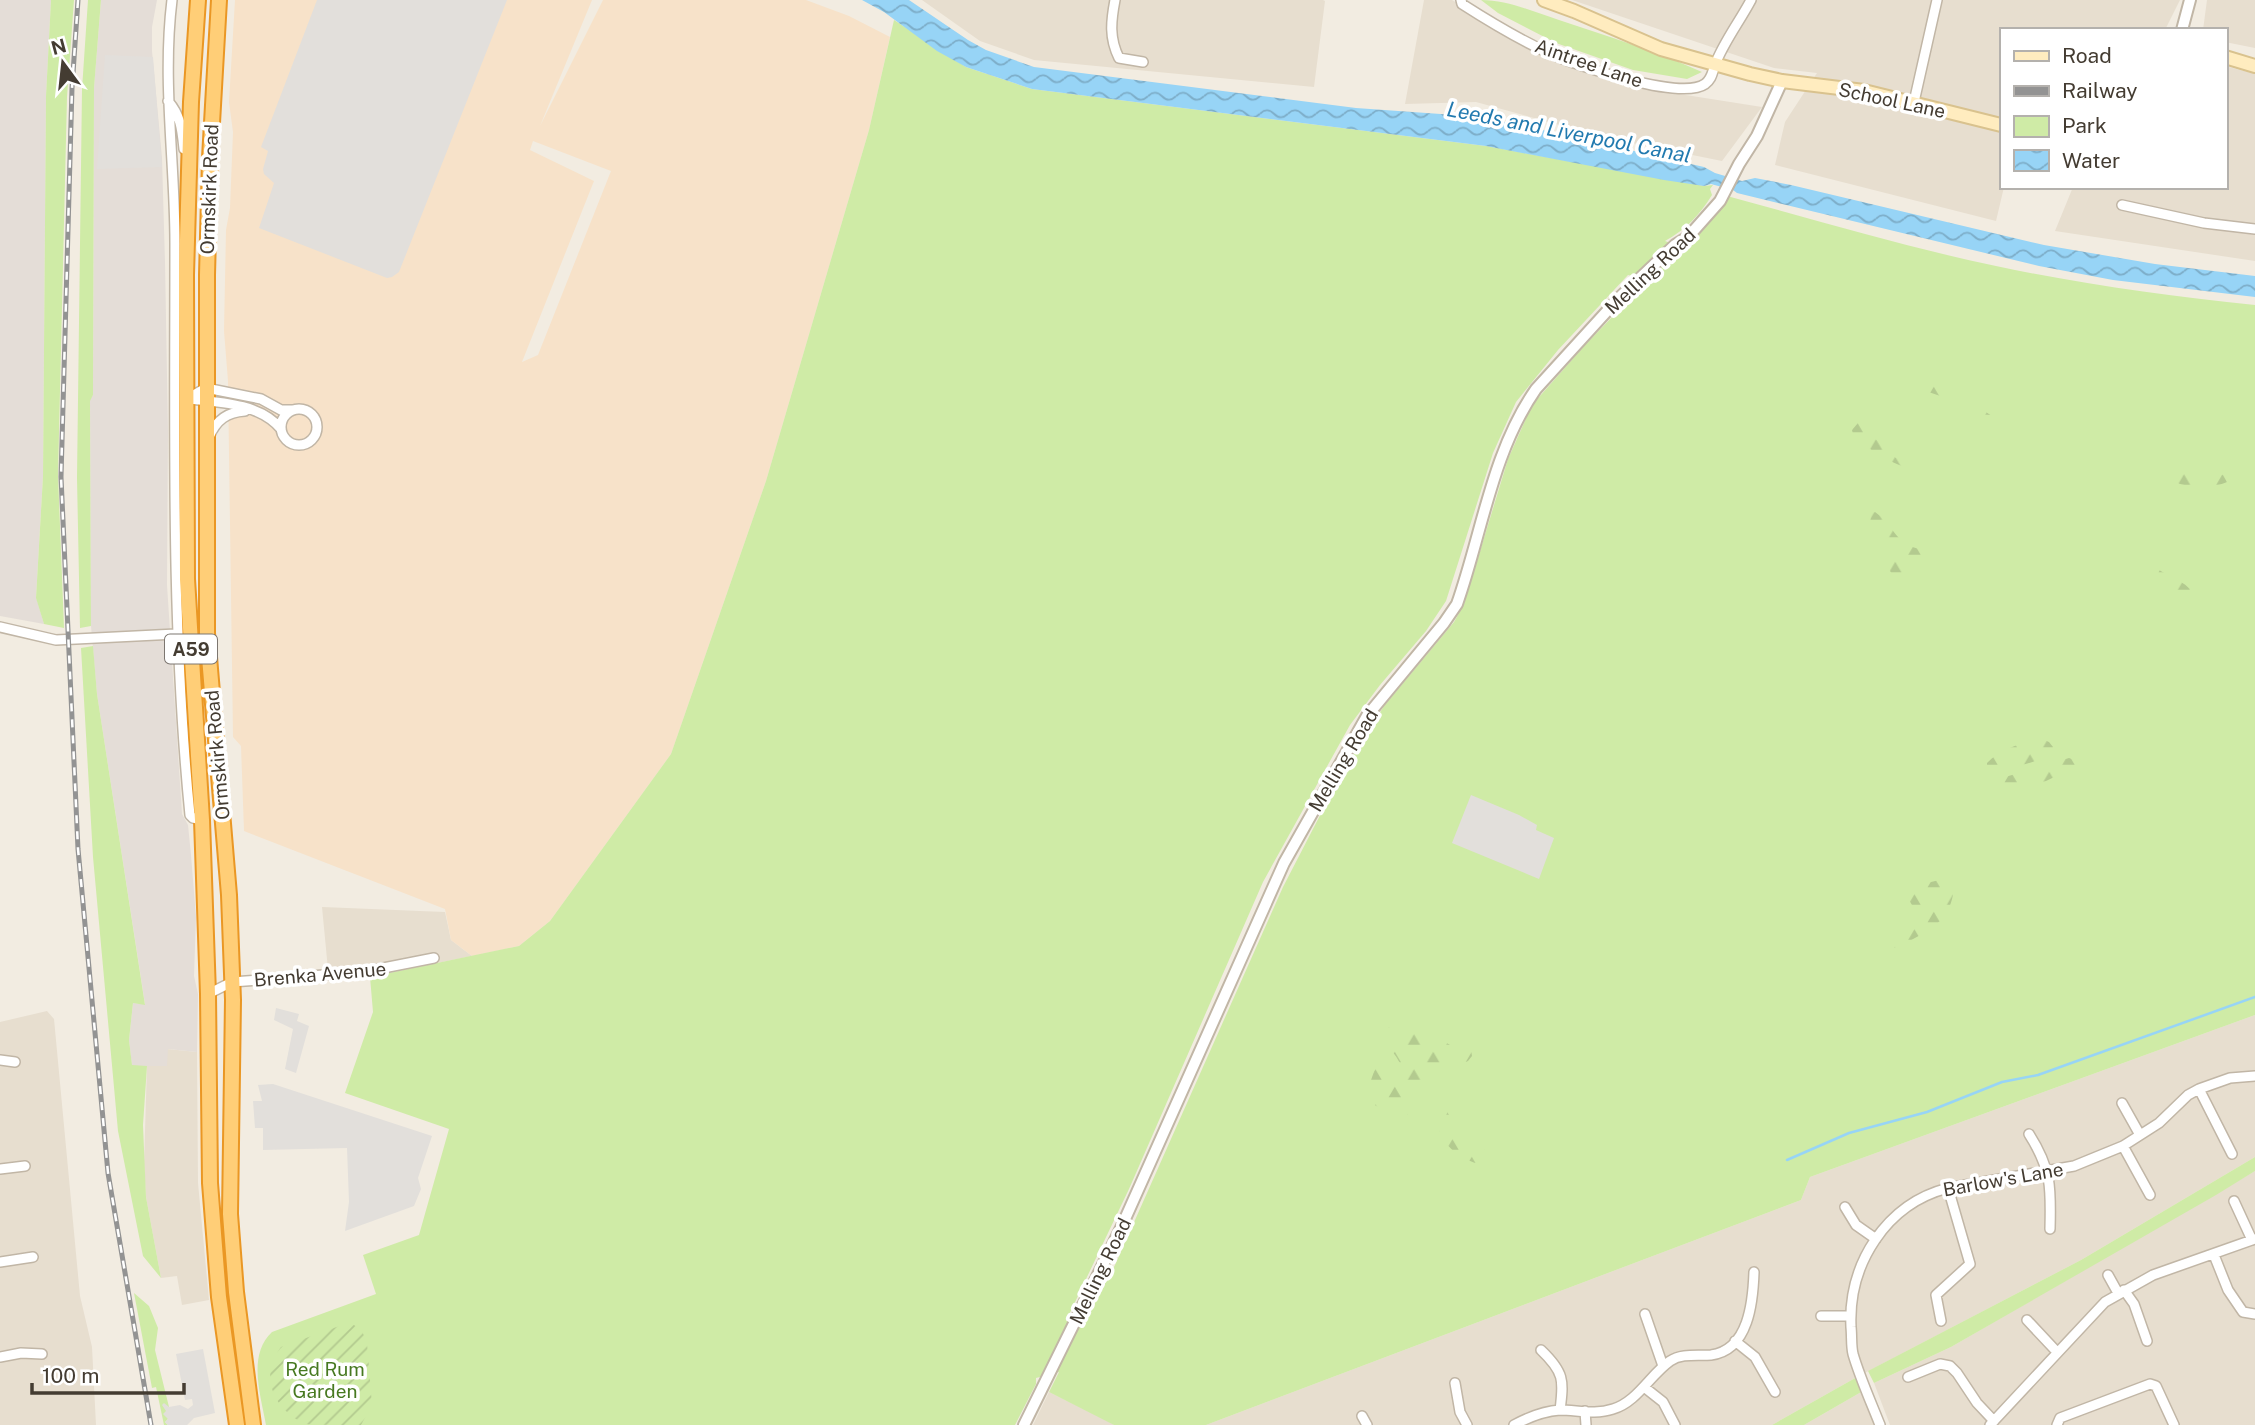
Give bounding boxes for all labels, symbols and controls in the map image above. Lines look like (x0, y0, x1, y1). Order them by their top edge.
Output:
north arrow (28, 28, 98, 98)
legend (2000, 28, 2227, 189)
text: N (49, 34, 69, 59)
street label: Aintree Lane (1532, 34, 1646, 92)
text: Road (2062, 43, 2112, 68)
street label: School Lane (1837, 78, 1947, 122)
text: Railway (2062, 78, 2138, 103)
water label: Leeds and Liverpool Canal (1445, 96, 1693, 168)
text: Park (2062, 113, 2107, 138)
street label: Ormskirk Road (196, 123, 222, 255)
text: Water (2062, 148, 2120, 173)
street label: Melling Road (1600, 223, 1700, 319)
road number: A59 (165, 634, 217, 664)
street label: Ormskirk Road (200, 689, 234, 821)
street label: Melling Road (1304, 705, 1382, 815)
street label: Brenka Avenue (253, 957, 387, 991)
street label: Barlow's Lane (1941, 1158, 2065, 1200)
street label: Melling Road (1065, 1214, 1135, 1328)
scale bar (32, 1352, 184, 1396)
park label: Red Rum Garden (285, 1358, 365, 1402)
text: 100 m (42, 1363, 99, 1388)

